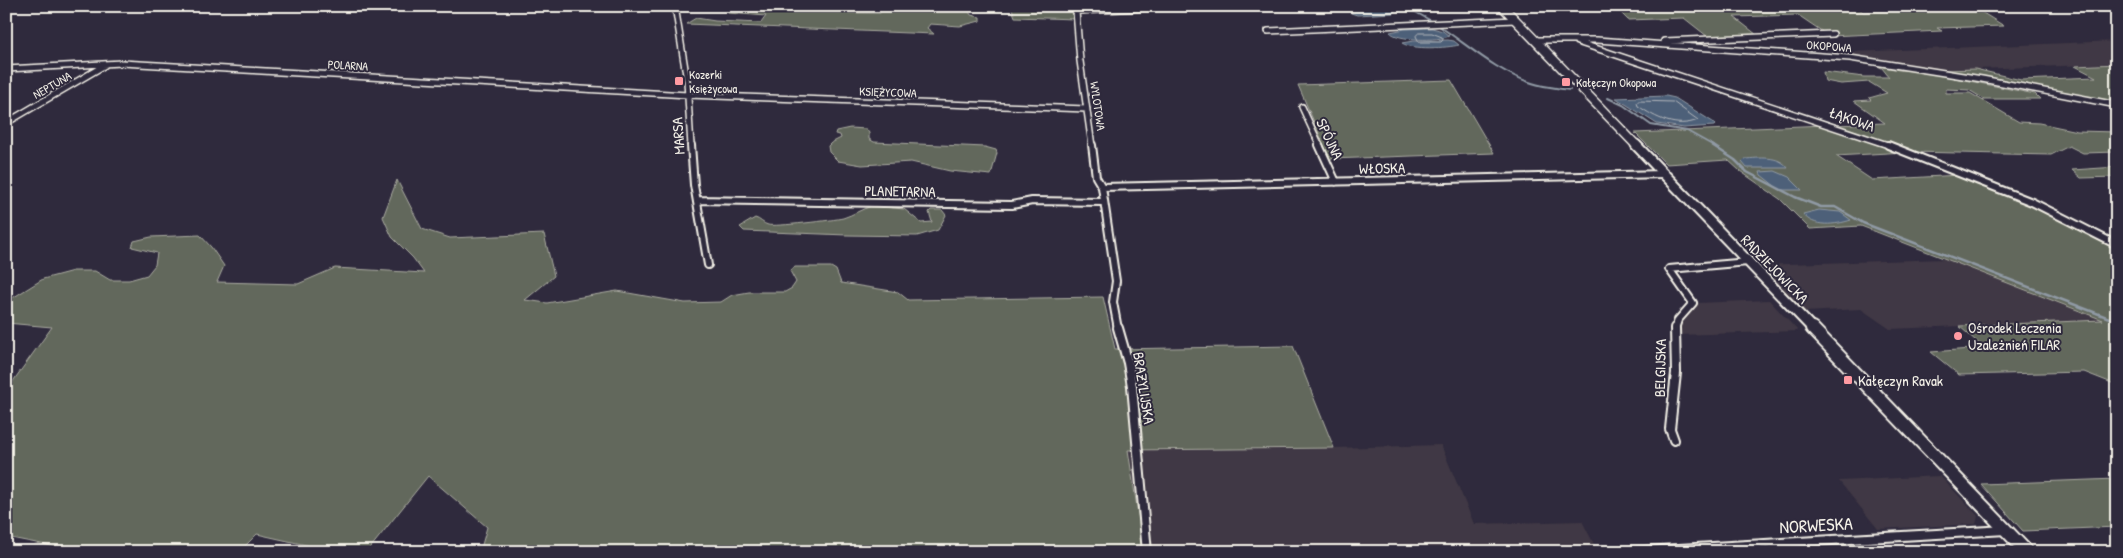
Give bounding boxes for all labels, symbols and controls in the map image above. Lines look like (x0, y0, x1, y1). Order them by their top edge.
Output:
street label: OKOPOWA (1806, 36, 1852, 56)
street label: POLARNA (327, 55, 369, 75)
place label: Kozerki Księżycowa (689, 66, 738, 97)
street label: NEPTUNA (30, 67, 75, 103)
place label: Kałęczyn Okopowa (1576, 74, 1656, 91)
marker: Kozerki Księżycowa (673, 75, 685, 87)
marker: Kałęczyn Okopowa (1560, 76, 1572, 88)
street label: WYLOTOWA (1086, 80, 1110, 132)
street label: KSIĘŻYCOWA (859, 82, 917, 102)
street label: ŁĄKOWA (1826, 101, 1878, 137)
street label: SPÓJNA (1311, 115, 1349, 164)
street label: MARSA (666, 116, 690, 155)
street label: WŁOSKA (1359, 157, 1406, 179)
street label: PLANETARNA (864, 180, 936, 202)
street label: RADZIEJOWICKA (1737, 230, 1814, 309)
place label: Ośrodek Leczenia Uzależnień FILAR (1968, 317, 2061, 355)
marker: Ośrodek Leczenia Uzależnień FILAR (1952, 330, 1964, 342)
street label: BELGIJSKA (1649, 338, 1671, 397)
street label: BRAZYLIJSKA (1128, 350, 1160, 426)
place label: Kałęczyn Ravak (1858, 370, 1943, 391)
marker: Kałęczyn Ravak (1842, 374, 1854, 386)
street label: NORWESKA (1779, 511, 1853, 539)

